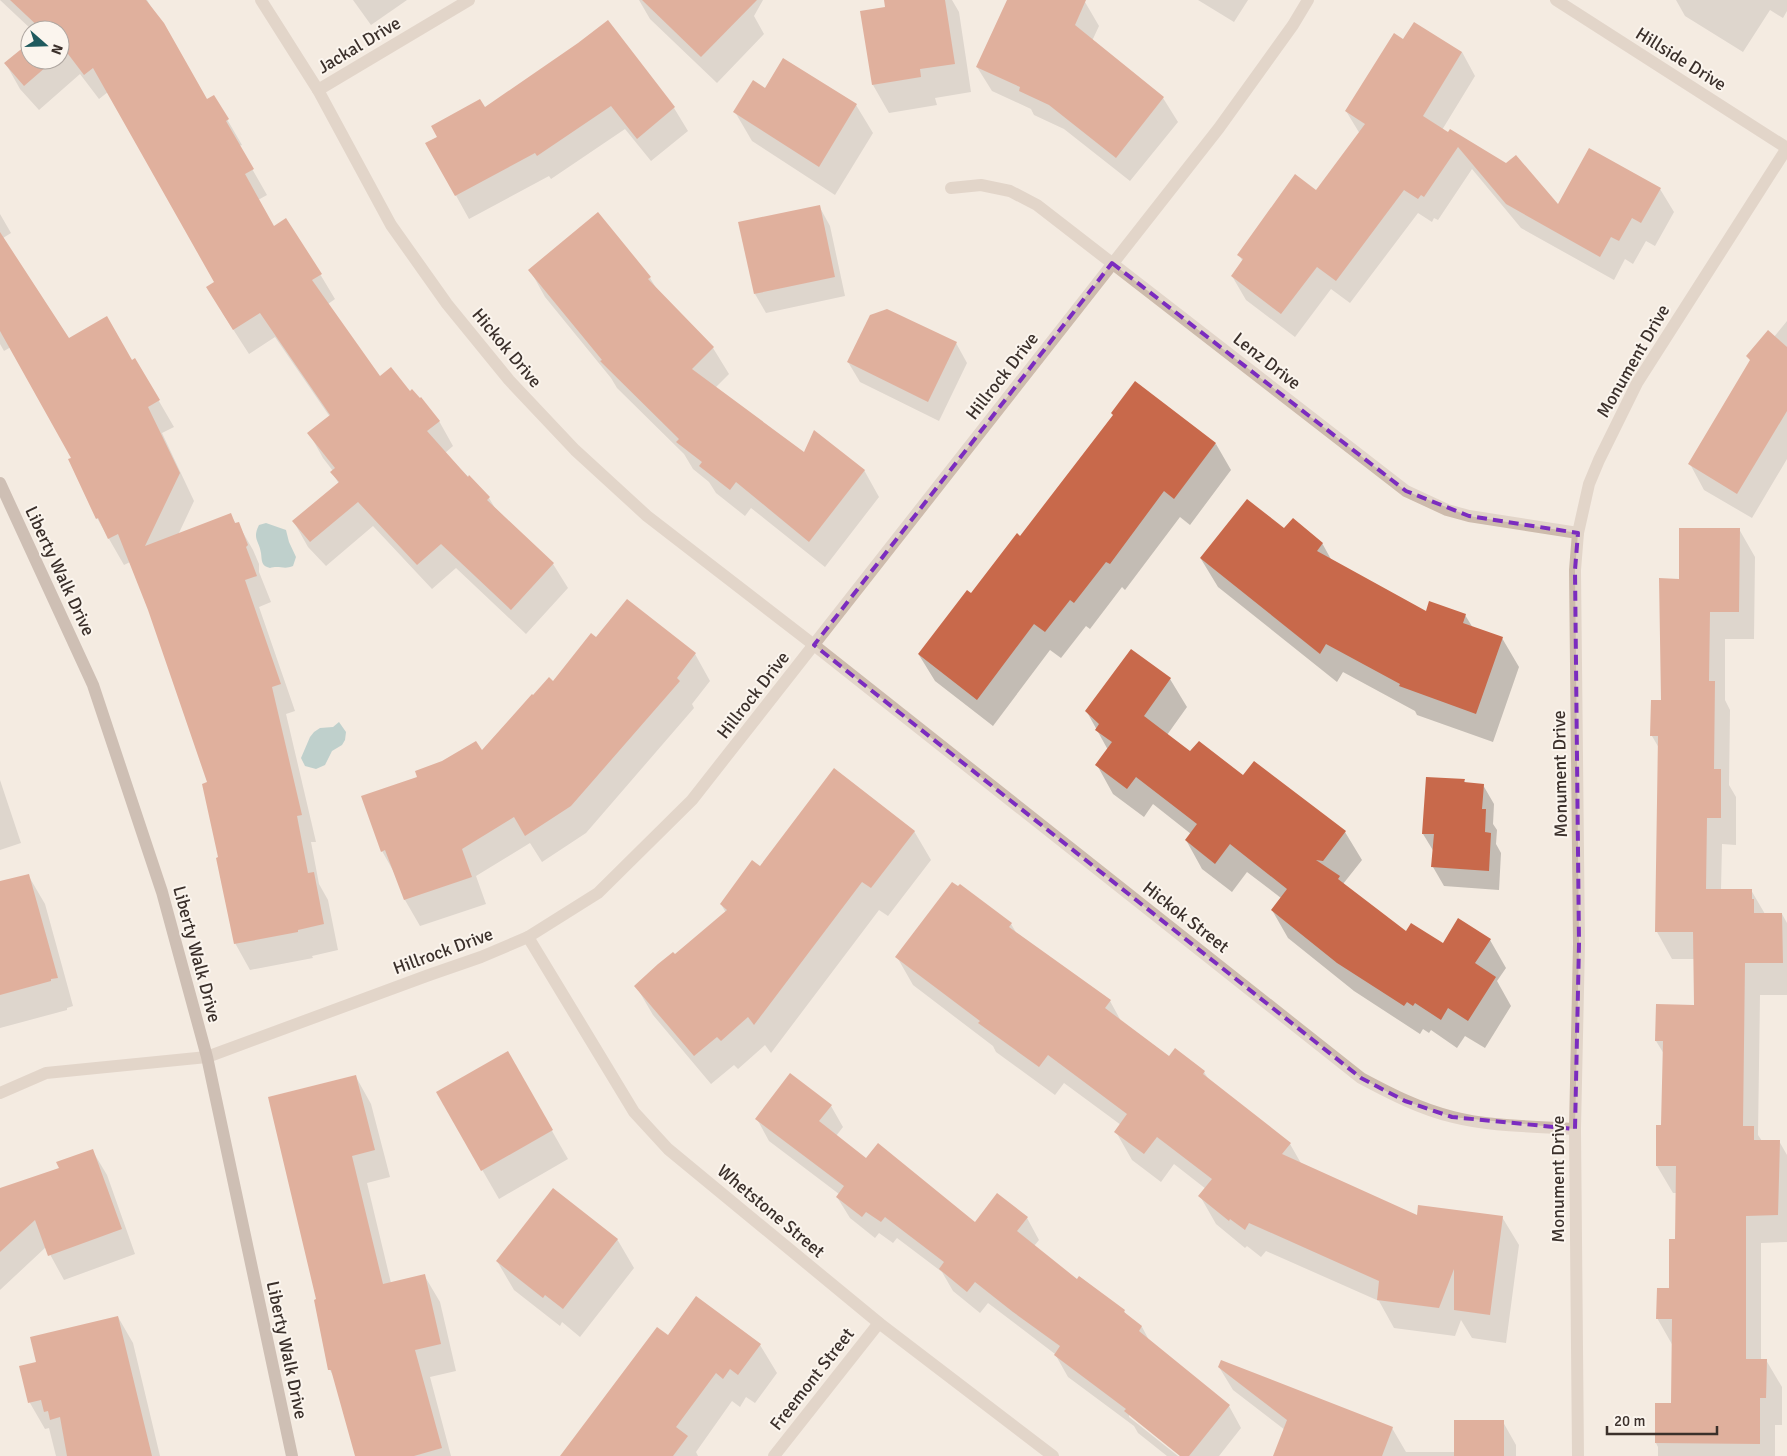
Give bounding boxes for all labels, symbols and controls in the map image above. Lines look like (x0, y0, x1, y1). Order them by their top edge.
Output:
street label: Jackal Drive (314, 12, 404, 78)
north arrow (20, 20, 70, 70)
street label: Hillside Drive (1632, 22, 1730, 96)
text: N (47, 42, 66, 57)
street label: Monument Drive (1592, 300, 1674, 422)
street label: Hickok Drive (467, 304, 547, 392)
street label: Hillrock Drive (961, 328, 1043, 424)
street label: Lenz Drive (1229, 328, 1305, 394)
street label: Liberty Walk Drive (20, 503, 100, 639)
street label: Hillrock Drive (712, 647, 794, 743)
street label: Monument Drive (1548, 710, 1572, 838)
street label: Hickok Street (1138, 876, 1234, 958)
street label: Liberty Walk Drive (168, 883, 226, 1025)
street label: Hillrock Drive (390, 923, 496, 979)
street label: Monument Drive (1547, 1115, 1569, 1243)
street label: Whetstone Street (713, 1160, 829, 1262)
street label: Liberty Walk Drive (262, 1279, 312, 1421)
street label: Freemont Street (765, 1323, 859, 1435)
scale bar (1607, 1404, 1717, 1436)
text: 20 m (1614, 1412, 1645, 1430)

